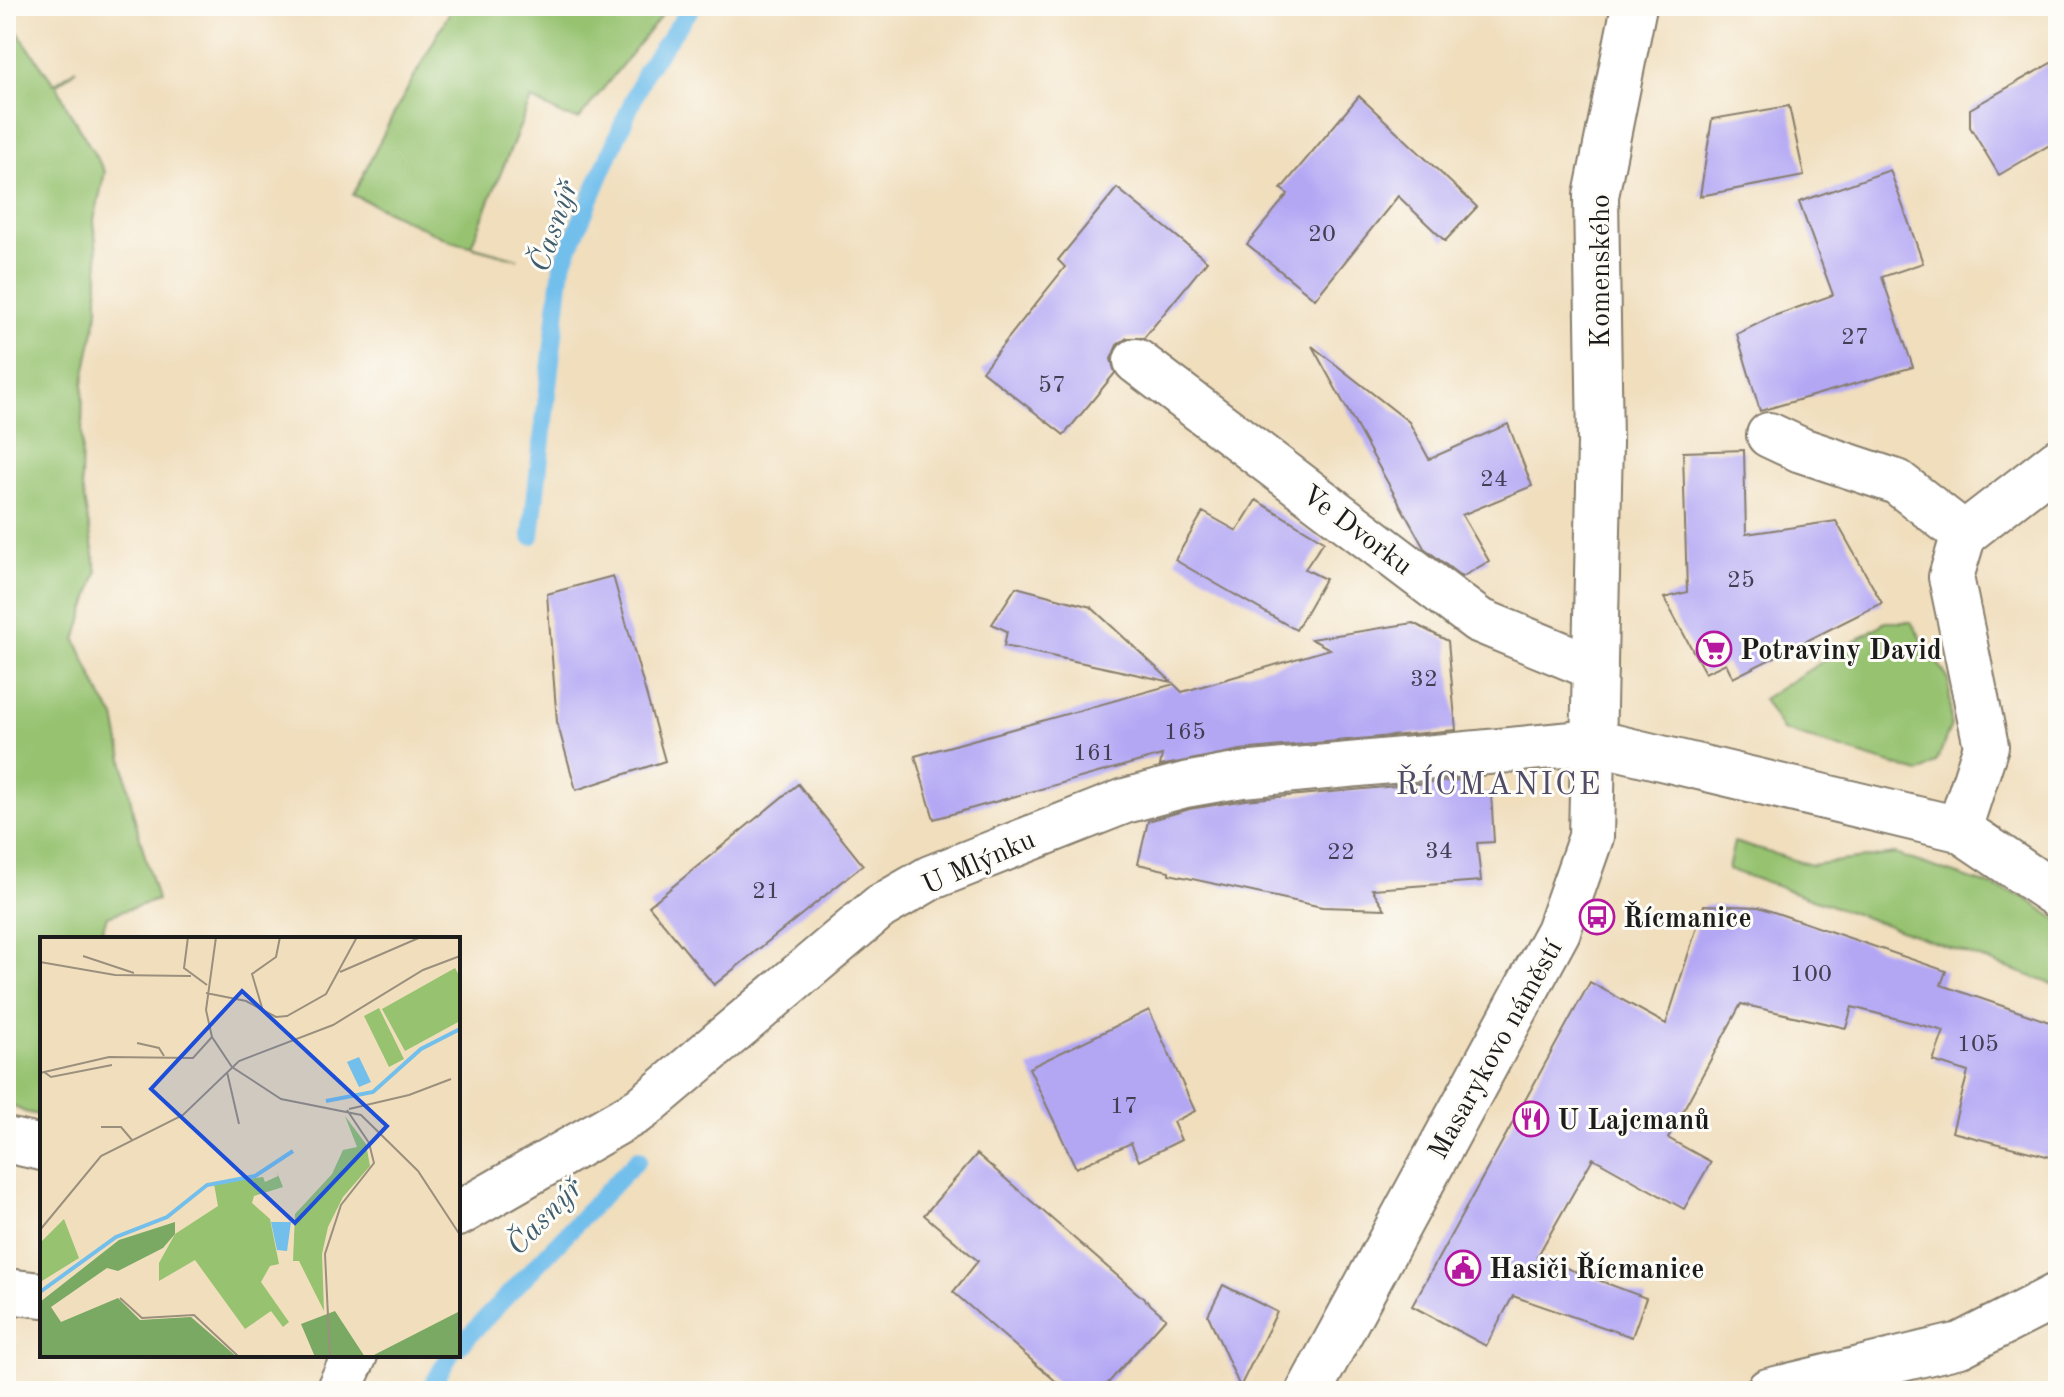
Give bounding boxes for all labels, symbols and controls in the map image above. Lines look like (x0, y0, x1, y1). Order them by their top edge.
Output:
water label: Časnýř (520, 174, 585, 276)
street label: Komenského (1588, 194, 1616, 348)
house number: 20 (1308, 223, 1336, 247)
house number: 27 (1841, 326, 1869, 350)
house number: 57 (1038, 374, 1066, 398)
house number: 24 (1480, 468, 1508, 492)
street label: Ve Dvorku (1296, 481, 1417, 582)
house number: 25 (1727, 569, 1755, 593)
supermarket icon: Potraviny David (1695, 630, 1733, 668)
place label: Potraviny David (1740, 638, 1942, 666)
house number: 32 (1410, 668, 1438, 692)
house number: 165 (1164, 721, 1206, 745)
house number: 161 (1073, 742, 1115, 766)
district label: ŘÍCMANICE (1396, 763, 1603, 802)
street label: U Mlýnku (919, 826, 1040, 901)
house number: 34 (1425, 840, 1453, 864)
house number: 22 (1327, 841, 1355, 865)
house number: 21 (752, 880, 780, 904)
bus stop icon: Řícmanice (1578, 898, 1616, 936)
place label: Řícmanice (1623, 900, 1752, 934)
street label: Masarykovo náměstí (1425, 936, 1569, 1165)
inset map (40, 937, 460, 1357)
house number: 100 (1790, 963, 1832, 987)
house number: 105 (1957, 1033, 1999, 1057)
house number: 17 (1110, 1095, 1138, 1119)
restaurant icon: U Lajcmanů (1512, 1100, 1550, 1138)
place label: U Lajcmanů (1557, 1108, 1710, 1136)
water label: Časnýř (498, 1168, 590, 1262)
public building icon: Hasiči Řícmanice (1444, 1249, 1482, 1287)
place label: Hasiči Řícmanice (1489, 1251, 1705, 1285)

